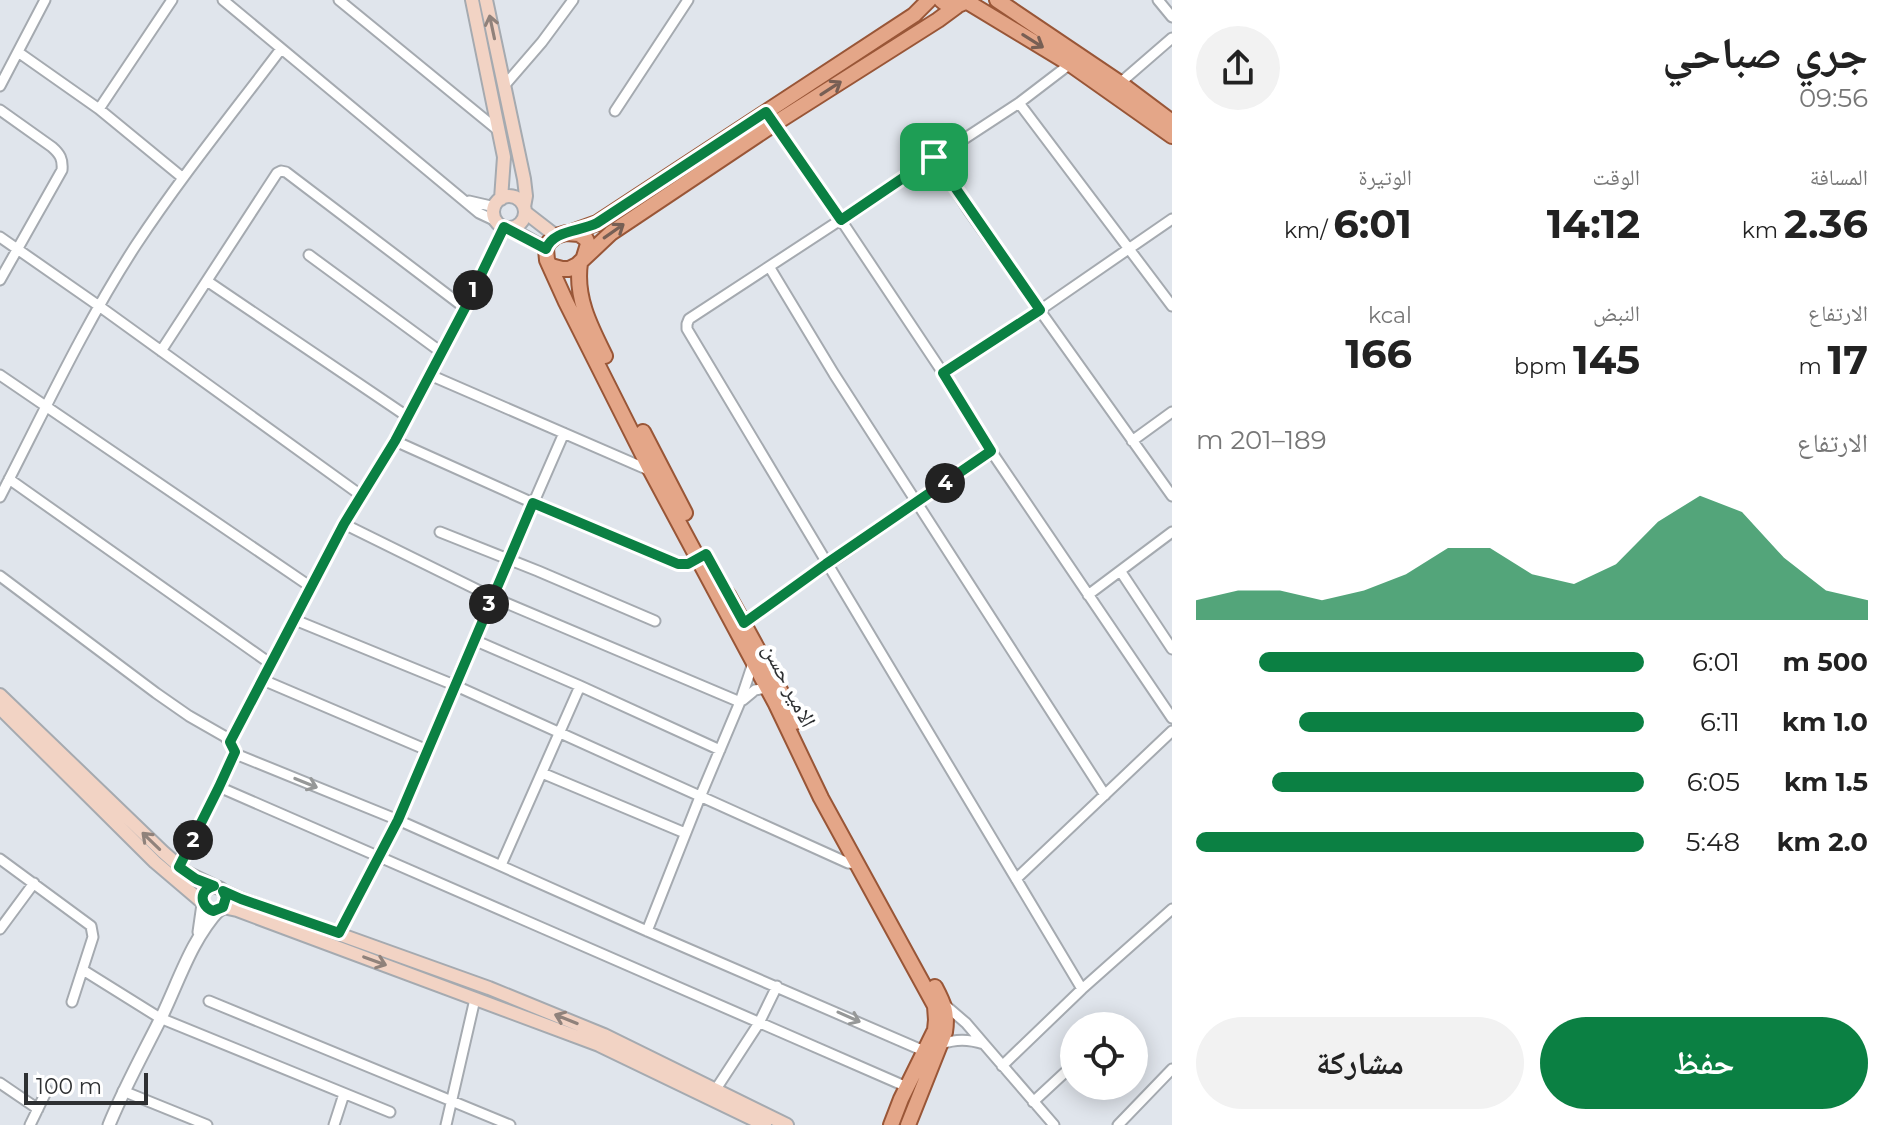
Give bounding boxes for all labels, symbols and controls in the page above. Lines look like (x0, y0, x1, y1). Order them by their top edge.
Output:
one-way arrow (484, 14, 499, 40)
text: جري صباحي (1662, 25, 1868, 79)
button: share (1196, 26, 1280, 110)
one-way arrow (1021, 32, 1043, 49)
one-way arrow (819, 79, 842, 95)
text: 09:56 (1799, 82, 1868, 114)
pin (900, 123, 968, 191)
icon: arrive (912, 135, 956, 179)
text: الوتيرة (1358, 164, 1412, 191)
text: الوقت (1593, 164, 1640, 191)
text: المسافة (1810, 164, 1868, 191)
text: 6:01 (1333, 199, 1412, 248)
text: 14:12 (1547, 199, 1640, 248)
text: 2.36 (1784, 199, 1868, 248)
text: /km (1284, 217, 1333, 244)
text: km (1742, 217, 1784, 244)
one-way arrow (603, 223, 625, 239)
pin: 1 (453, 270, 493, 310)
text: 1 (469, 276, 477, 303)
text: النبض (1593, 300, 1640, 327)
text: الارتفاع (1808, 300, 1868, 327)
text: kcal (1368, 302, 1412, 329)
text: 166 (1345, 329, 1412, 378)
text: 145 (1573, 335, 1640, 384)
text: 17 (1828, 335, 1868, 384)
text: bpm (1514, 353, 1573, 380)
text: m (1798, 353, 1828, 380)
text: 189–201 m (1196, 424, 1327, 456)
text: الارتفاع (1797, 427, 1868, 459)
pin: 4 (925, 463, 965, 503)
text: 4 (937, 469, 953, 496)
pin: 3 (469, 584, 509, 624)
text: 3 (482, 590, 496, 617)
street label: الامير حسن (757, 639, 822, 732)
text: 6:01 (1692, 646, 1740, 678)
text: 500 m (1783, 646, 1868, 678)
text: 6:11 (1700, 706, 1740, 738)
text: 1.0 km (1782, 706, 1868, 738)
text: 6:05 (1687, 766, 1740, 798)
text: 1.5 km (1784, 766, 1868, 798)
one-way arrow (293, 777, 318, 791)
pin: 2 (173, 820, 213, 860)
text: 2 (187, 826, 199, 853)
text: 5:48 (1686, 826, 1740, 858)
text: 2.0 km (1777, 826, 1868, 858)
one-way arrow (141, 832, 161, 851)
one-way arrow (362, 955, 387, 970)
one-way arrow (554, 1011, 579, 1025)
one-way arrow (836, 1011, 860, 1026)
map controls (1060, 1012, 1148, 1100)
button: locate (1060, 1012, 1148, 1100)
button: مشاركة (1196, 1017, 1524, 1109)
button: حفظ (1540, 1017, 1868, 1109)
scale bar (24, 1069, 148, 1105)
text: 100 m (36, 1073, 102, 1100)

